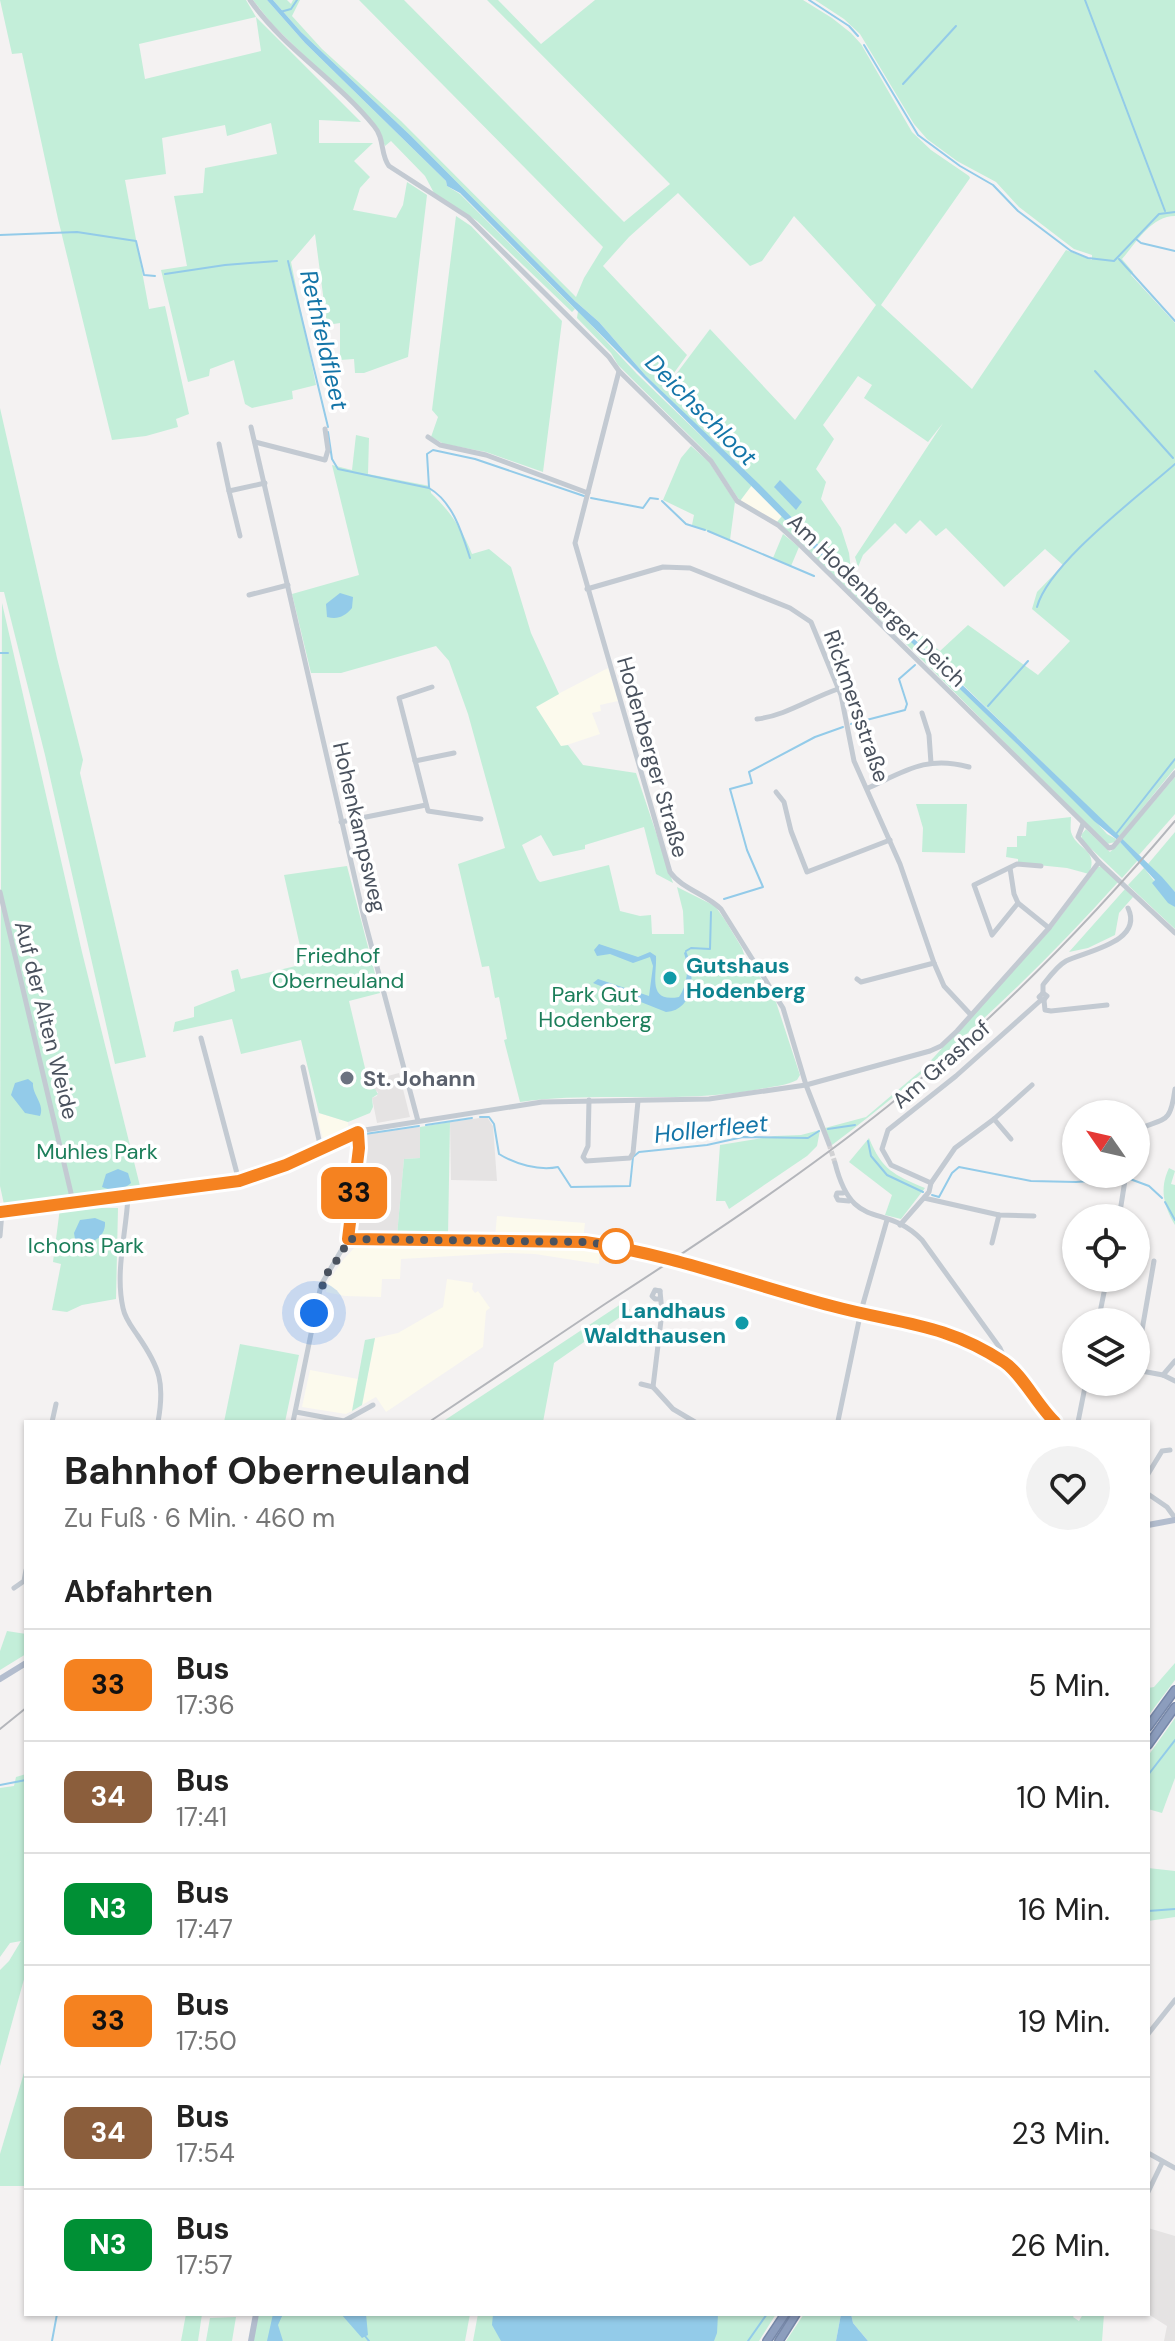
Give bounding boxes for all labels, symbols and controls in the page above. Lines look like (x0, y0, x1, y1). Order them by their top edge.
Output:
water label: Rethfeldfleet (293, 267, 356, 414)
water label: Deichschloot (639, 347, 764, 473)
street label: Am Hodenberger Deich (781, 507, 972, 693)
street label: Rickmersstraße (817, 626, 896, 786)
street label: Hodenberger Straße (610, 653, 695, 861)
street label: Hohenkampsweg (326, 739, 393, 915)
street label: Auf der Alten Weide (8, 918, 85, 1122)
park label: Friedhof Oberneuland (272, 941, 404, 995)
place label: Gutshaus Hodenberg (686, 951, 806, 1005)
marker: Gutshaus Hodenberg (661, 969, 679, 987)
park label: Park Gut Hodenberg (538, 980, 652, 1034)
street label: Am Grashof (886, 1014, 997, 1115)
place label: St. Johann (363, 1064, 476, 1093)
marker: St. Johann (338, 1069, 356, 1087)
north arrow (1062, 1100, 1150, 1188)
map controls (1062, 1100, 1150, 1396)
water label: Hollerfleet (653, 1107, 770, 1150)
park label: Muhles Park (36, 1137, 158, 1166)
line badge: 33 (318, 1167, 390, 1219)
text: 33 (337, 1174, 371, 1211)
button: locate (1062, 1204, 1150, 1292)
unlabelled marker (599, 1229, 633, 1263)
park label: Ichons Park (28, 1231, 144, 1260)
your location (294, 1293, 334, 1333)
place label: Landhaus Waldthausen (584, 1296, 726, 1350)
button: layers (1062, 1308, 1150, 1396)
marker: Landhaus Waldthausen (733, 1314, 751, 1332)
text: Bahnhof Oberneuland (64, 1446, 471, 1496)
button: heart (1026, 1446, 1110, 1530)
text: Zu Fuß · 6 Min. · 460 m (64, 1501, 335, 1535)
text: Abfahrten (64, 1572, 213, 1611)
text: Bus (176, 1649, 230, 1688)
text: 33 (91, 1666, 125, 1703)
text: 5 Min. (1028, 1666, 1110, 1705)
text: 17:36 (176, 1688, 235, 1722)
text: Bus (176, 1761, 230, 1800)
text: 34 (90, 1778, 126, 1815)
text: 10 Min. (1017, 1778, 1110, 1817)
text: 17:41 (176, 1800, 227, 1834)
text: Bus (176, 1873, 230, 1912)
text: N3 (89, 1890, 127, 1927)
text: 16 Min. (1018, 1890, 1110, 1929)
text: 17:47 (176, 1912, 233, 1946)
text: Bus (176, 1985, 230, 2024)
text: 33 (91, 2002, 125, 2039)
text: 19 Min. (1018, 2002, 1110, 2041)
text: 17:50 (176, 2024, 237, 2058)
text: Bus (176, 2097, 230, 2136)
text: 34 (90, 2114, 126, 2151)
text: 23 Min. (1011, 2114, 1110, 2153)
text: 17:54 (176, 2136, 235, 2170)
text: Bus (176, 2209, 230, 2248)
text: N3 (89, 2226, 127, 2263)
text: 26 Min. (1010, 2226, 1110, 2265)
text: 17:57 (176, 2248, 233, 2282)

